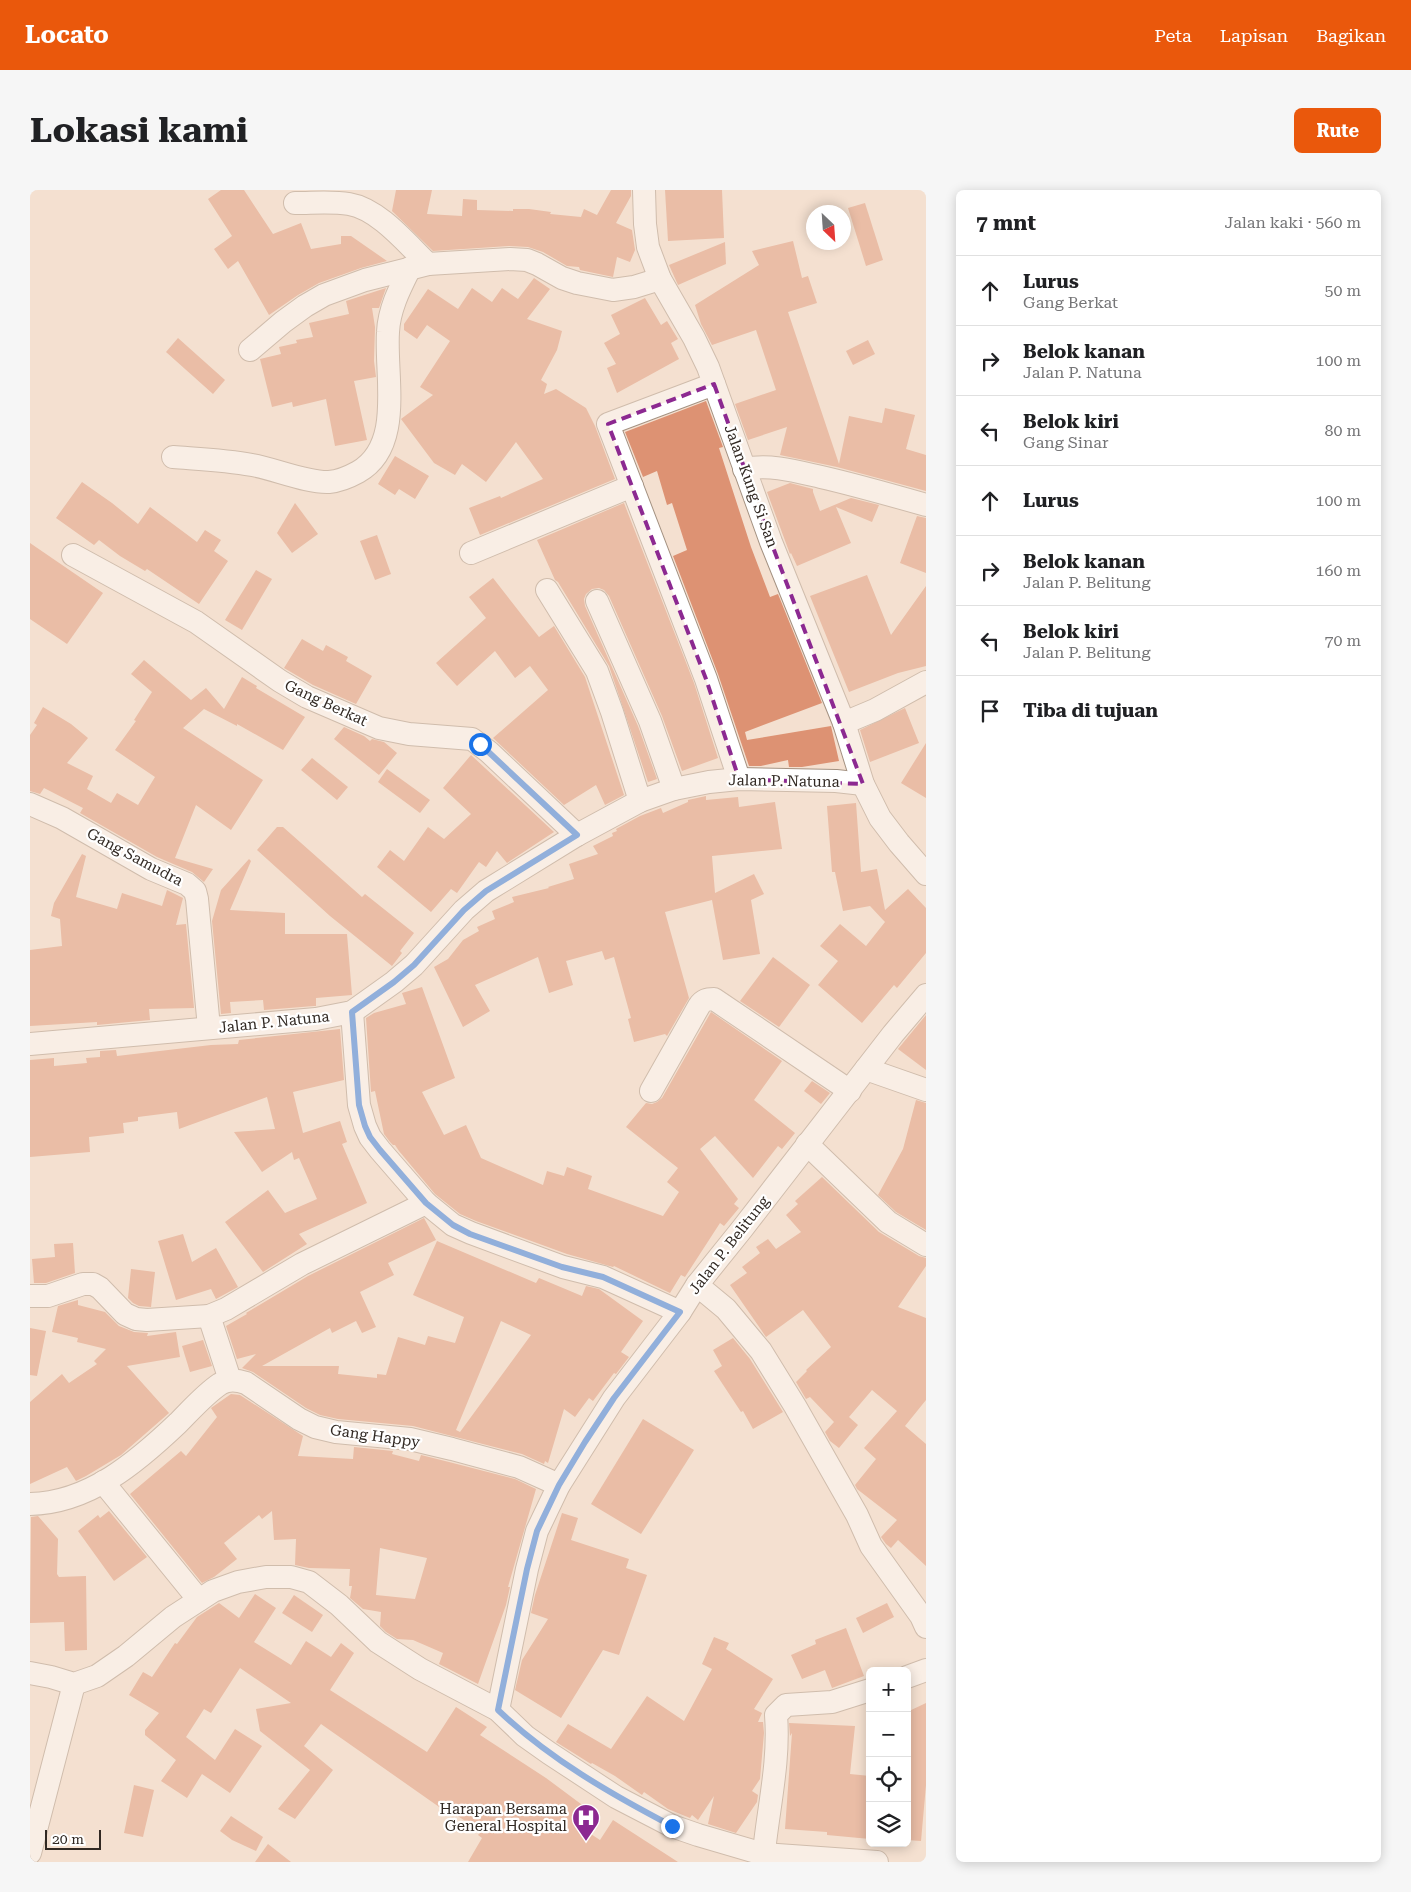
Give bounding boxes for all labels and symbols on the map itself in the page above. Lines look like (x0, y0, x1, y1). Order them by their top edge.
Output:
north arrow (806, 205, 851, 250)
street label: Jalan Kung Si San (720, 422, 782, 550)
street label: Gang Berkat (282, 676, 371, 730)
route start (469, 733, 492, 756)
street label: Jalan P. Natuna (728, 771, 840, 791)
street label: Gang Samudra (84, 824, 186, 890)
street label: Jalan P. Natuna (218, 1007, 330, 1037)
street label: Jalan P. Belitung (685, 1192, 773, 1298)
street label: Gang Happy (329, 1421, 421, 1451)
place label: Harapan Bersama General Hospital (440, 1800, 567, 1835)
hospital icon: Harapan Bersama General Hospital (571, 1803, 601, 1842)
route end (661, 1815, 684, 1838)
scale bar (45, 1827, 101, 1850)

